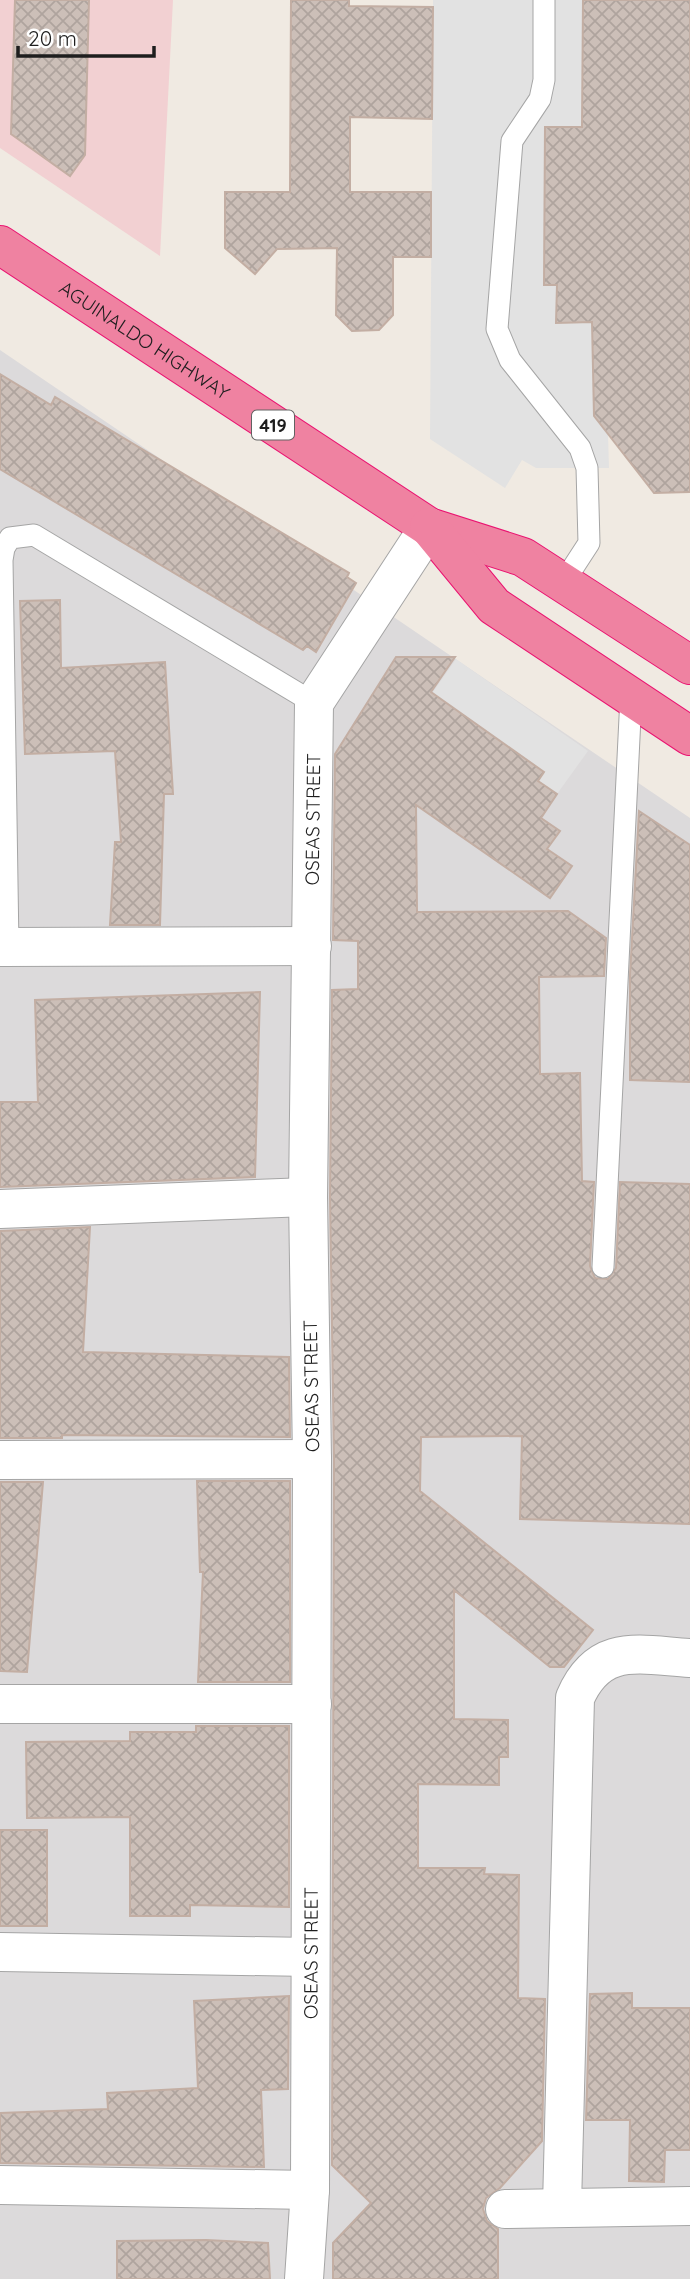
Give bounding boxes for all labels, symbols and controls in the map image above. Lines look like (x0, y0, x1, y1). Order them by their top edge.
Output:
scale bar (18, 14, 154, 58)
text: 20 m (28, 25, 77, 51)
street label: AGUINALDO HIGHWAY (55, 275, 235, 405)
road number: 419 (252, 410, 294, 440)
street label: OSEAS STREET (300, 753, 325, 886)
street label: OSEAS STREET (298, 1320, 324, 1452)
street label: OSEAS STREET (298, 1887, 323, 2019)

